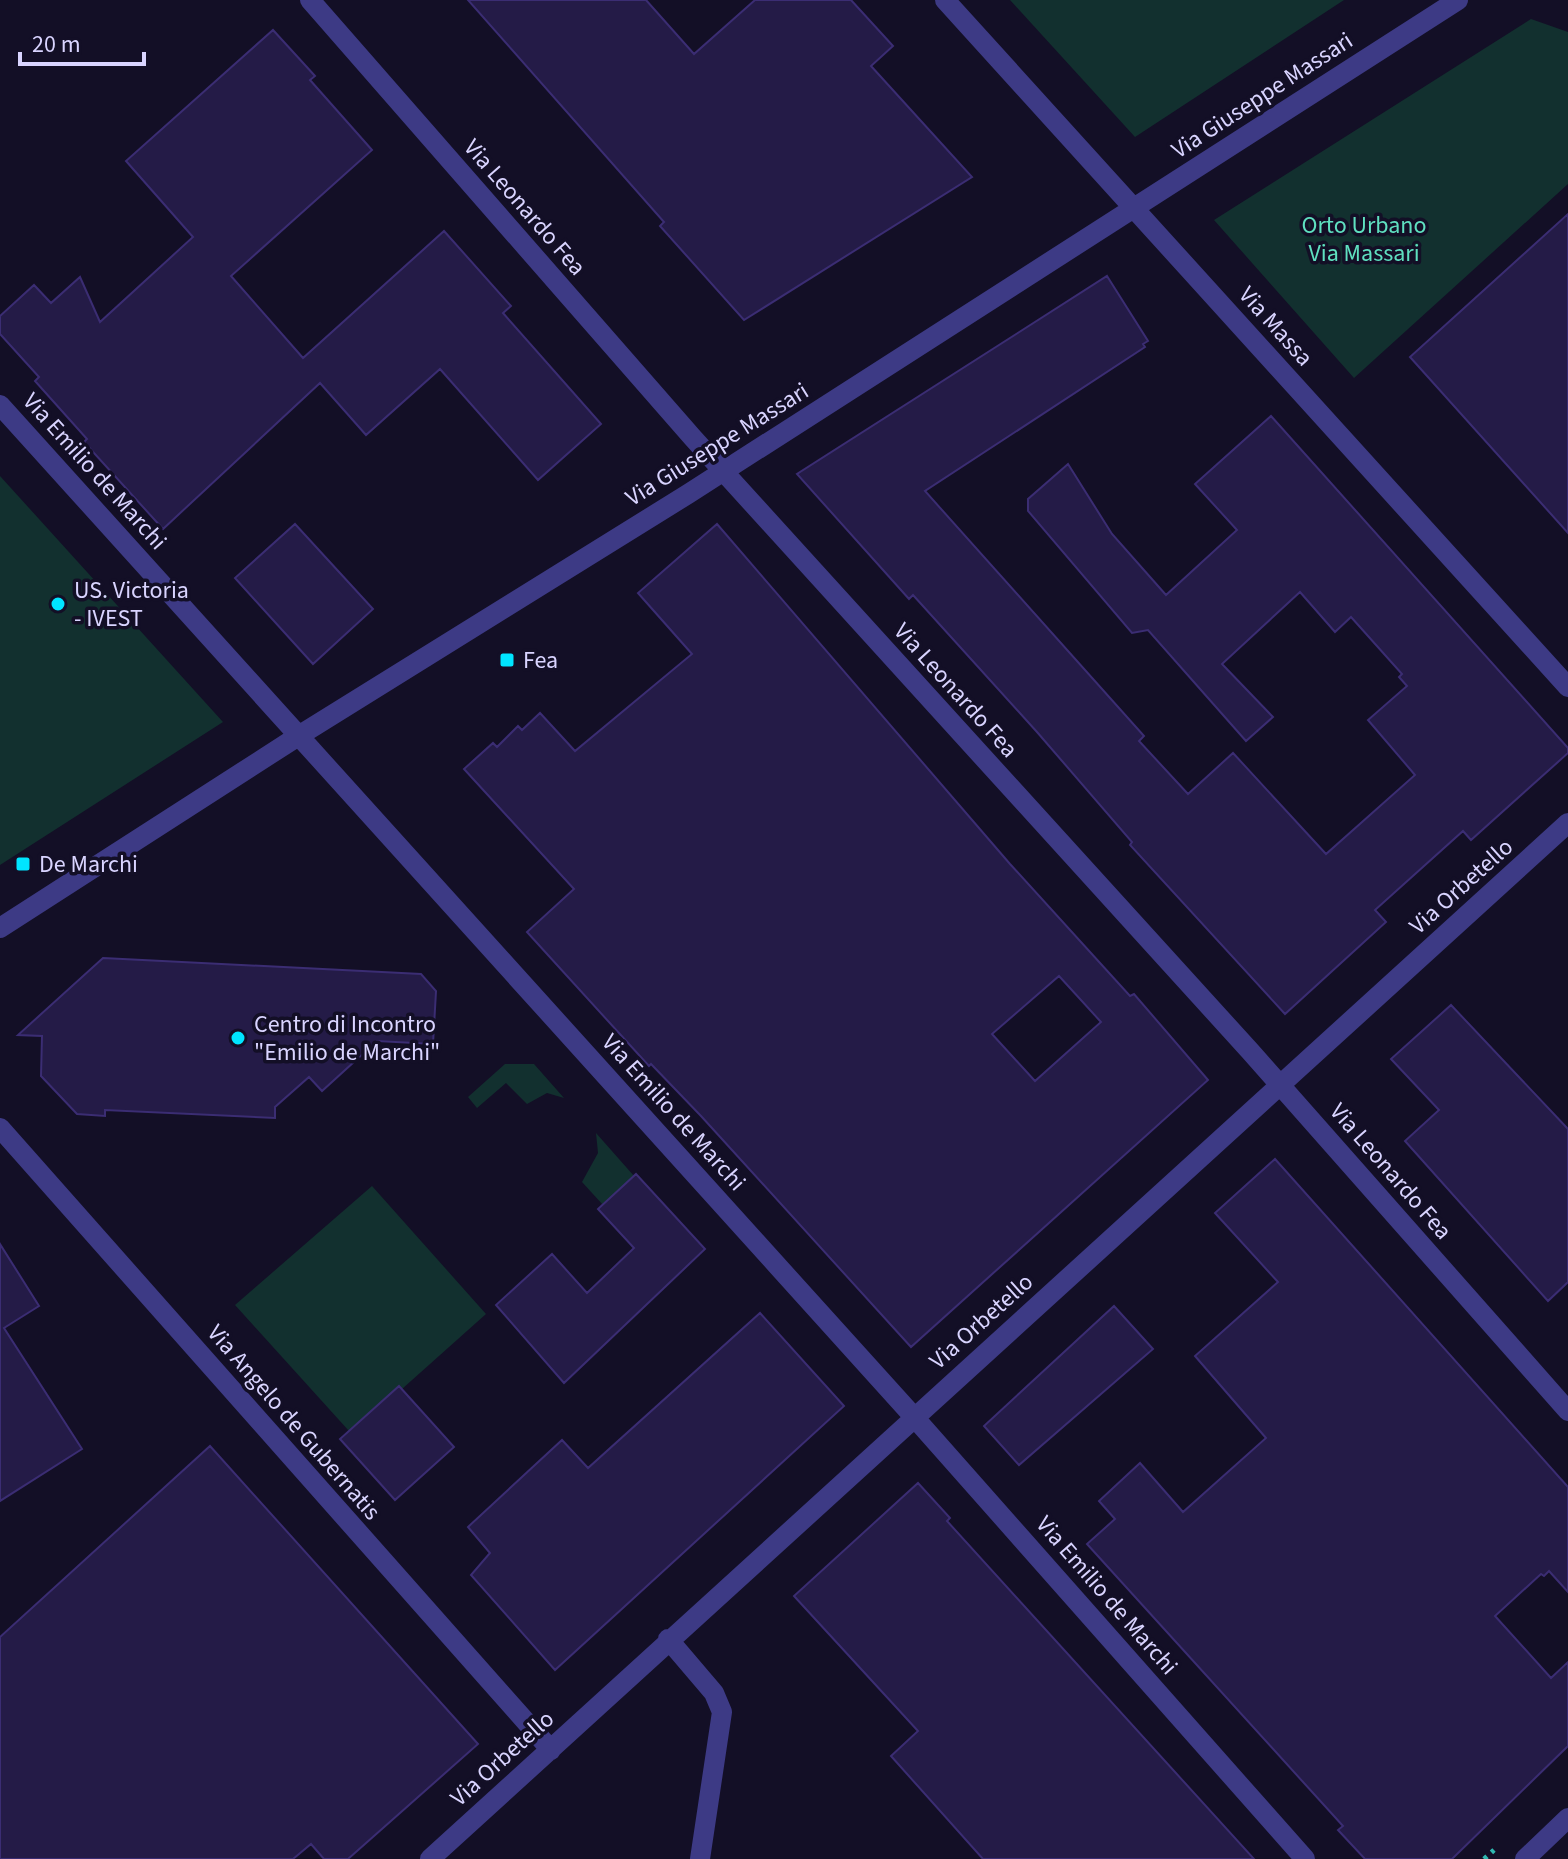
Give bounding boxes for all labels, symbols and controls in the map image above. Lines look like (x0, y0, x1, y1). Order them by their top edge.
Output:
scale bar (20, 16, 144, 66)
street label: Via Giuseppe Massari (1165, 23, 1360, 167)
text: 20 m (32, 27, 81, 62)
street label: Via Leonardo Fea (455, 131, 594, 283)
park label: Orto Urbano Via Massari (1302, 208, 1426, 271)
street label: Via Massa (1230, 279, 1321, 374)
street label: Via Giuseppe Massari (619, 374, 816, 515)
street label: Via Emilio de Marchi (14, 385, 175, 558)
place label: US. Victoria - IVEST (74, 573, 189, 636)
marker: US. Victoria - IVEST (49, 595, 67, 613)
street label: Via Leonardo Fea (885, 615, 1026, 766)
place label: Fea (523, 643, 558, 678)
marker: Fea (498, 651, 516, 669)
street label: Via Orbetello (1402, 830, 1521, 943)
place label: De Marchi (39, 847, 138, 882)
marker: De Marchi (14, 855, 32, 873)
place label: Centro di Incontro "Emilio de Marchi" (254, 1007, 440, 1070)
street label: Via Emilio de Marchi (593, 1026, 754, 1199)
marker: Centro di Incontro "Emilio de Marchi" (229, 1029, 247, 1047)
street label: Via Leonardo Fea (1321, 1095, 1460, 1247)
street label: Via Orbetello (922, 1265, 1041, 1378)
street label: Via Angelo de Gubernatis (199, 1317, 389, 1528)
street label: Via Emilio de Marchi (1027, 1508, 1186, 1683)
street label: Via Orbetello (443, 1702, 562, 1815)

